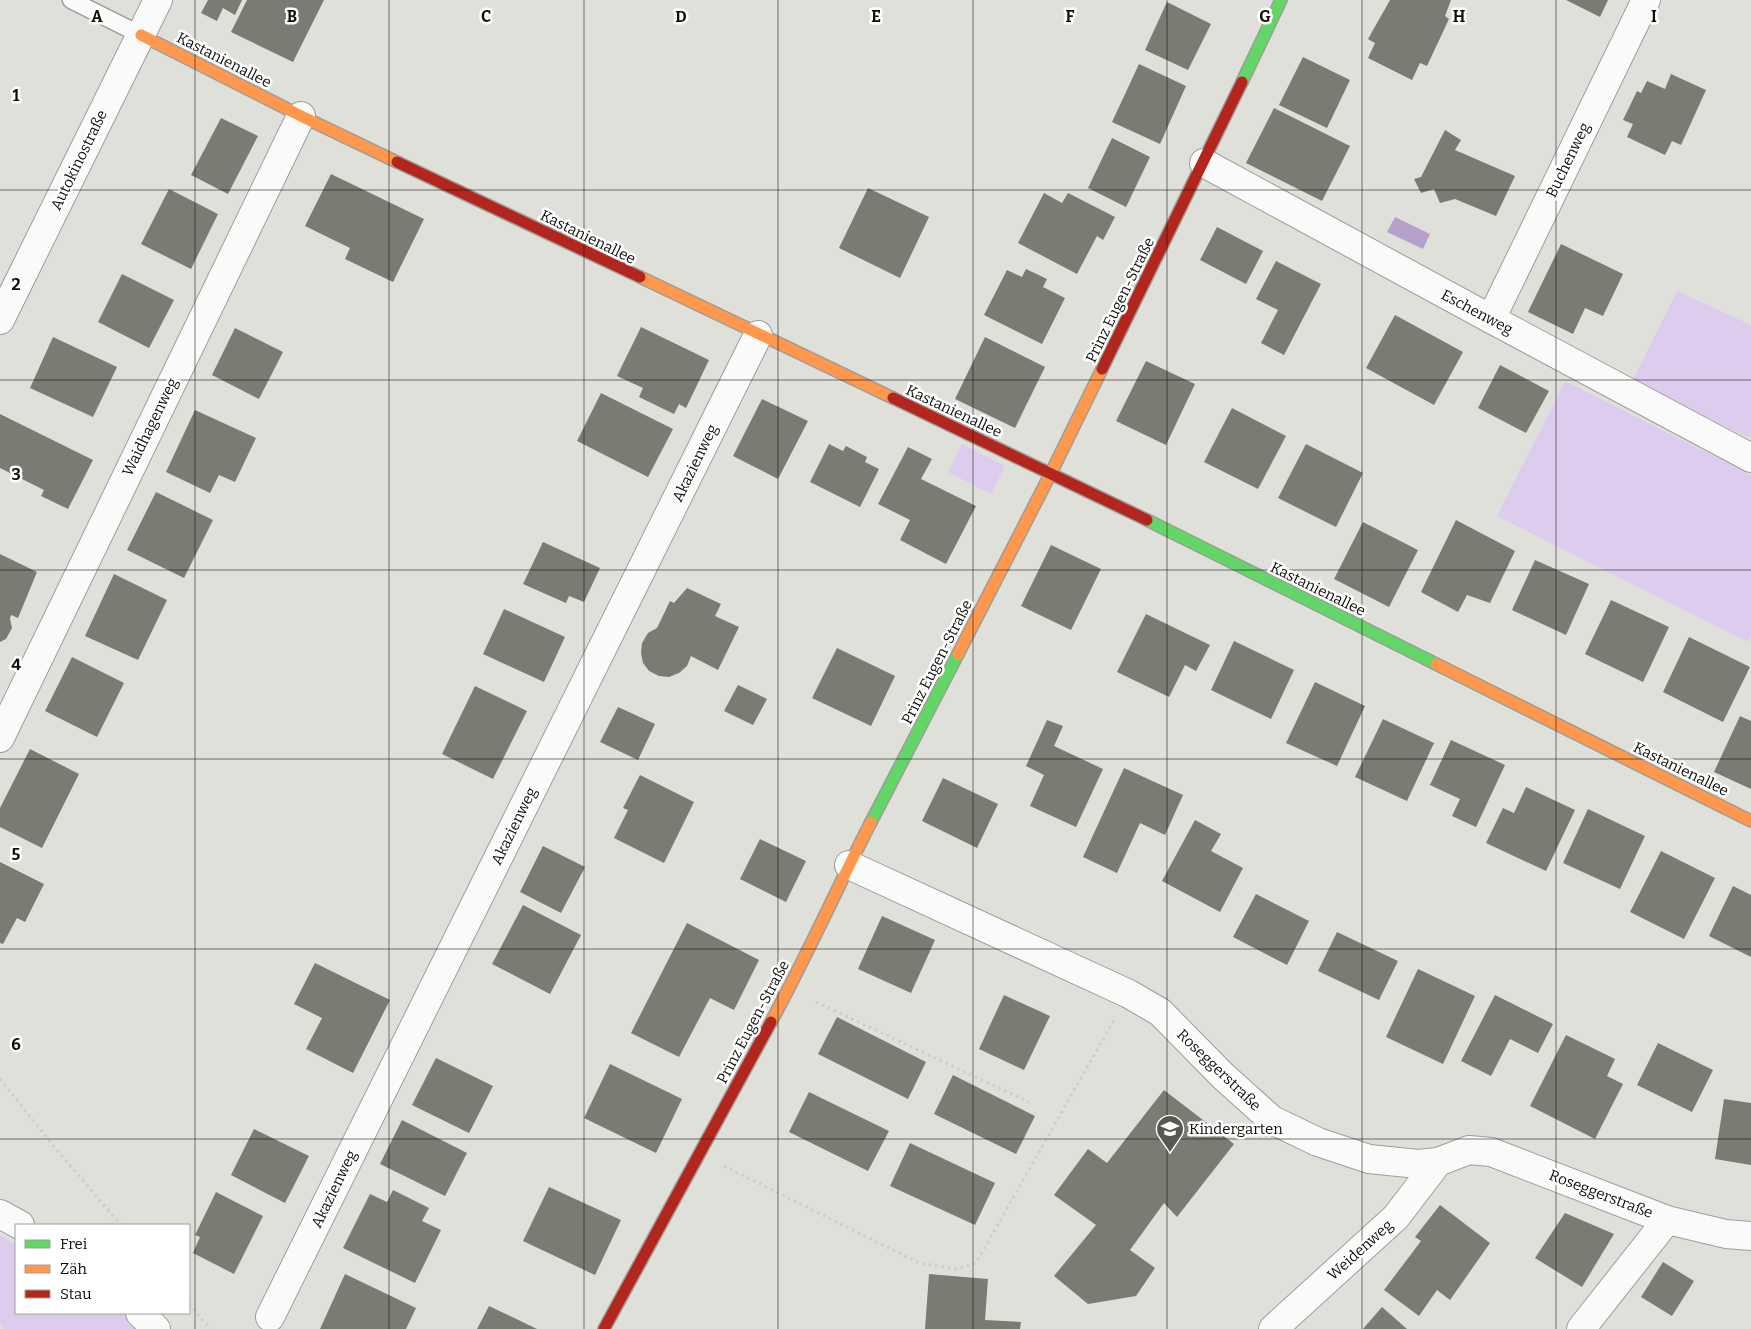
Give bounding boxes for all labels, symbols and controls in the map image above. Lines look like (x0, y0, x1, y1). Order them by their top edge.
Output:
text: A (91, 7, 103, 26)
text: B (287, 7, 297, 26)
text: C (481, 7, 491, 26)
text: D (675, 7, 687, 26)
text: E (871, 7, 881, 26)
text: F (1066, 7, 1075, 26)
text: G (1259, 7, 1271, 26)
text: H (1453, 7, 1466, 26)
text: I (1651, 7, 1657, 26)
street label: Kastanienallee (174, 28, 274, 92)
text: 1 (13, 86, 20, 105)
street label: Autokinostraße (47, 107, 111, 213)
street label: Buchenweg (1542, 120, 1594, 200)
street label: Kastanienallee (537, 206, 639, 268)
street label: Prinz Eugen-Straße (1082, 235, 1158, 365)
text: 2 (11, 275, 21, 294)
street label: Eschenweg (1438, 286, 1516, 338)
street label: Waidhagenweg (118, 375, 182, 479)
street label: Kastanienallee (903, 381, 1005, 441)
street label: Akazienweg (668, 421, 722, 505)
text: 3 (11, 465, 21, 484)
street label: Kastanienallee (1267, 558, 1369, 620)
street label: Prinz Eugen-Straße (898, 597, 976, 727)
text: 4 (11, 655, 21, 674)
street label: Kastanienallee (1630, 738, 1732, 800)
street label: Akazienweg (487, 784, 541, 868)
text: 5 (12, 845, 21, 864)
street label: Prinz Eugen-Straße (713, 957, 793, 1087)
street label: Roseggerstraße (1173, 1025, 1265, 1115)
text: 6 (11, 1035, 21, 1054)
school or university icon: Kindergarten (1155, 1114, 1185, 1153)
place label: Kindergarten (1189, 1120, 1283, 1138)
street label: Akazienweg (307, 1147, 361, 1231)
street label: Roseggerstraße (1547, 1166, 1655, 1222)
street label: Weidenweg (1324, 1216, 1396, 1284)
legend (15, 1224, 190, 1314)
text: Frei (60, 1235, 88, 1253)
text: Zäh (60, 1260, 87, 1278)
text: Stau (60, 1285, 92, 1303)

